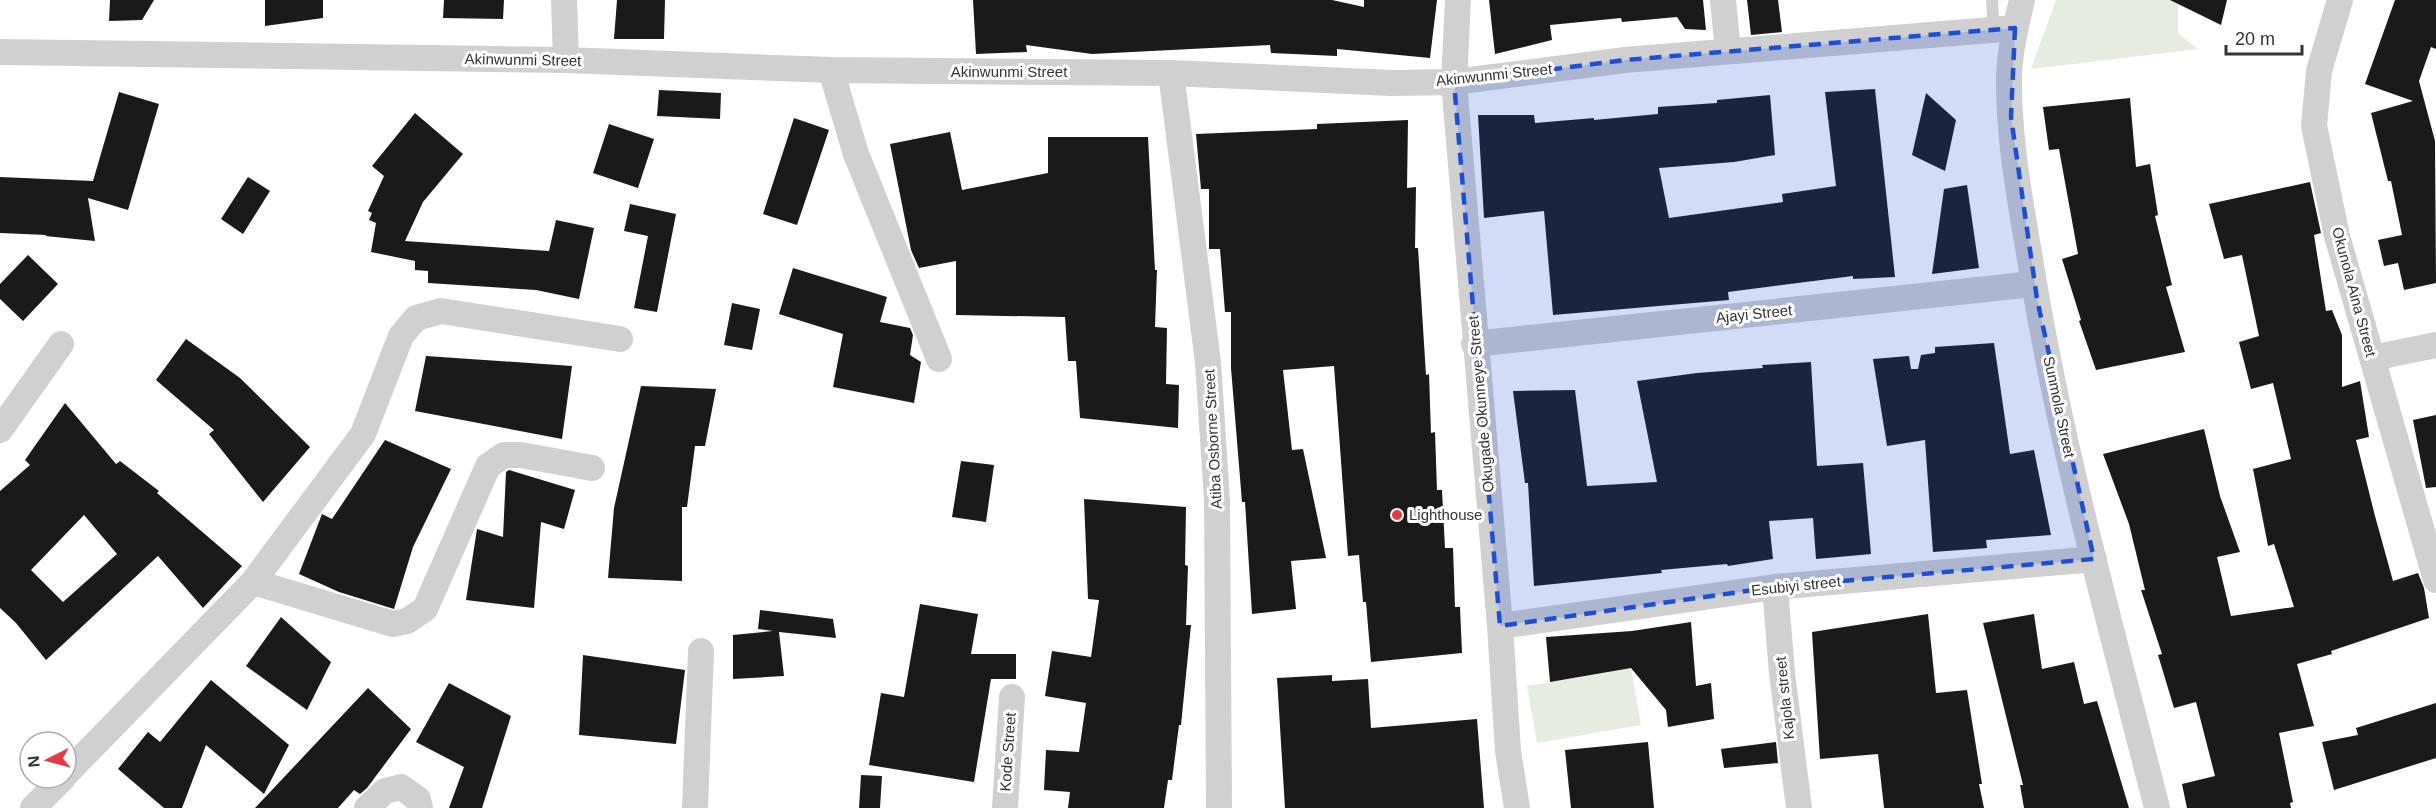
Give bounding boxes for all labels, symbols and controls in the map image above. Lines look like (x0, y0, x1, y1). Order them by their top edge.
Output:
scale bar (2226, 18, 2302, 56)
text: 20 m (2235, 29, 2275, 49)
street label: Akinwunmi Street (465, 50, 582, 69)
street label: Akinwunmi Street (1435, 60, 1554, 89)
street label: Akinwunmi Street (951, 63, 1068, 80)
street label: Okunola Aina Street (2329, 225, 2380, 359)
street label: Ajayi Street (1715, 301, 1794, 326)
street label: Okugade Okunneye Street (1464, 314, 1497, 493)
street label: Sunmola Street (2040, 355, 2079, 460)
street label: Atiba Osborne Street (1200, 368, 1225, 509)
place label: Lighthouse (1409, 506, 1482, 523)
marker: Lighthouse (1390, 508, 1404, 522)
street label: Esubiyi street (1750, 572, 1842, 599)
street label: Kajola street (1772, 655, 1797, 740)
street label: Kode Street (996, 711, 1019, 792)
north arrow (18, 730, 78, 790)
text: N (25, 755, 43, 768)

